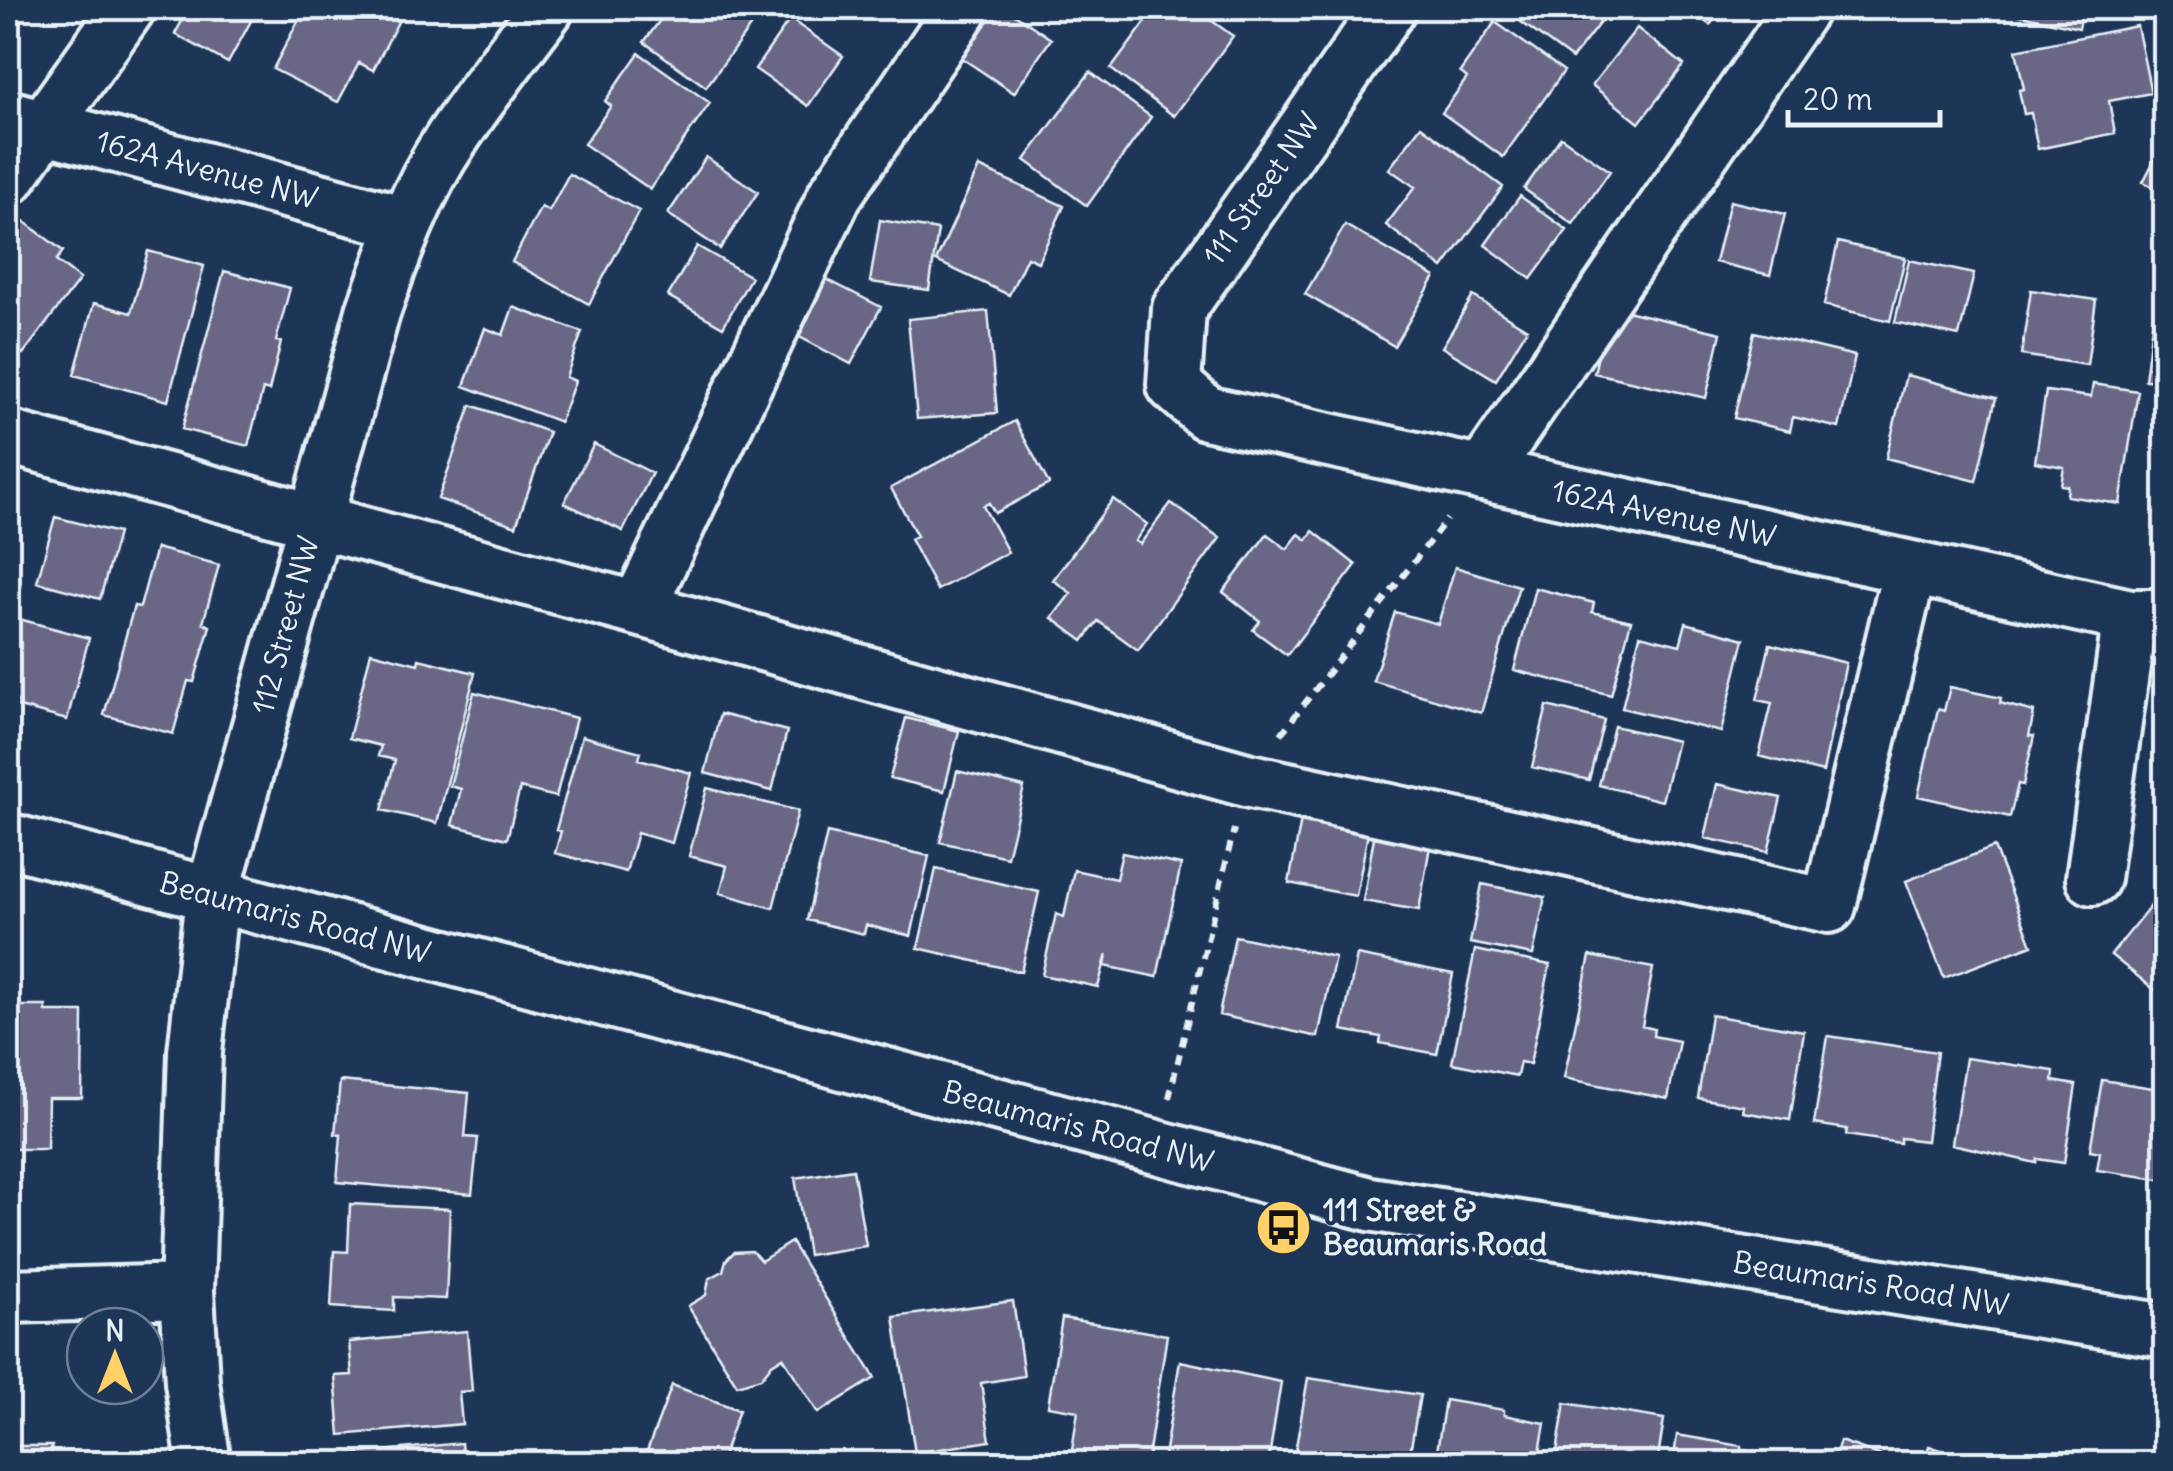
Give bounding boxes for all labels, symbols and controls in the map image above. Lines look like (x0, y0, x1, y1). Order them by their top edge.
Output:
scale bar (1788, 65, 1940, 127)
text: 20 m (1803, 80, 1873, 118)
street label: 111 Street NW (1195, 105, 1328, 272)
street label: 162A Avenue NW (92, 121, 322, 217)
street label: 162A Avenue NW (1549, 471, 1780, 555)
street label: 112 Street NW (243, 532, 327, 718)
street label: Beaumaris Road NW (156, 863, 435, 971)
street label: Beaumaris Road NW (939, 1072, 1218, 1180)
place label: 111 Street & Beaumaris Road (1323, 1191, 1547, 1263)
bus stop icon: 111 Street & Beaumaris Road (1254, 1198, 1314, 1258)
street label: Beaumaris Road NW (1730, 1242, 2012, 1324)
north arrow (65, 1306, 165, 1406)
text: N (105, 1313, 125, 1349)

